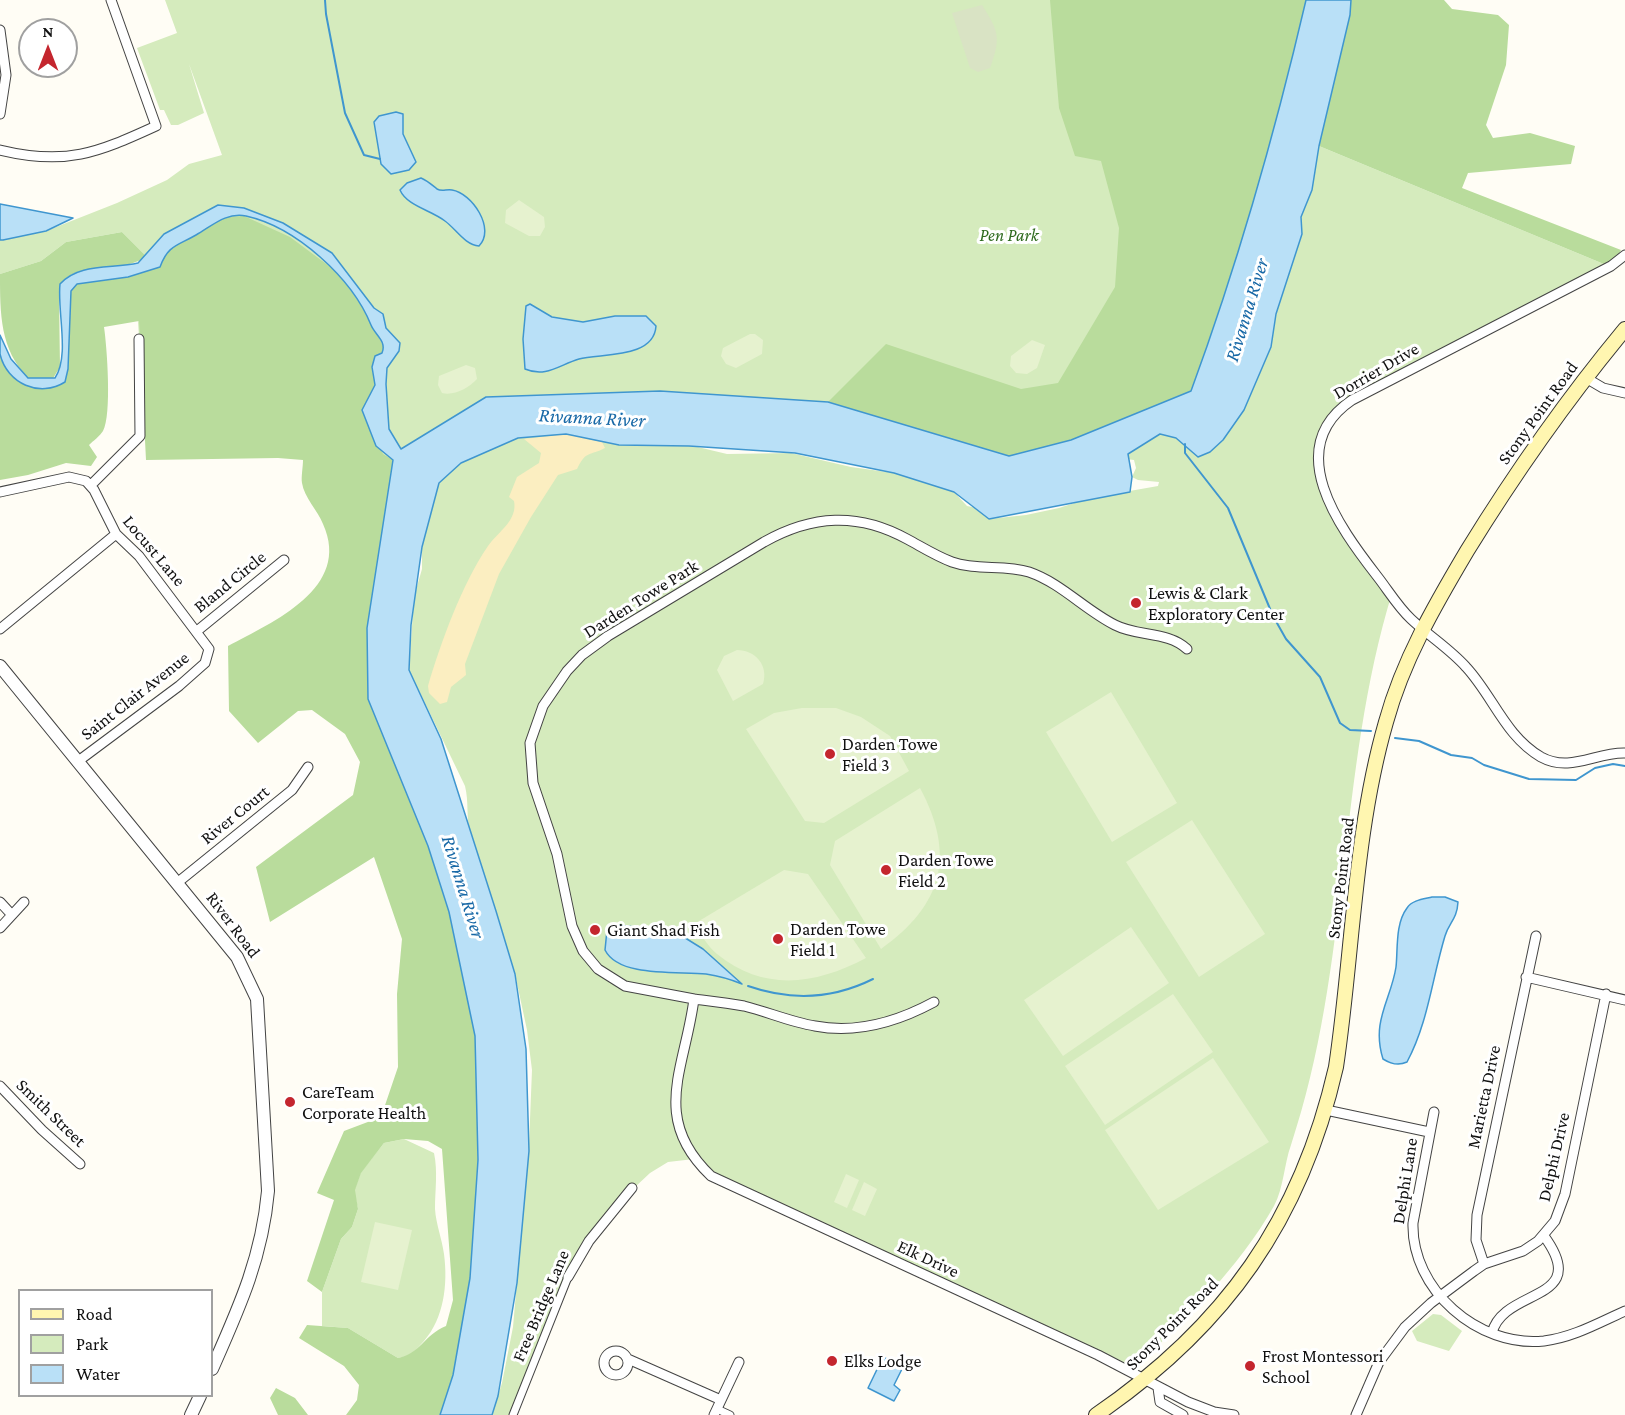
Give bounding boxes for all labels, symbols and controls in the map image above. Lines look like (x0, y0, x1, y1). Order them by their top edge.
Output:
north arrow (18, 18, 78, 78)
text: N (43, 23, 53, 40)
park label: Pen Park (979, 224, 1039, 246)
water label: Rivanna River (1220, 256, 1274, 364)
street label: Dorrier Drive (1329, 338, 1423, 404)
street label: Stony Point Road (1493, 357, 1583, 469)
water label: Rivanna River (538, 403, 646, 433)
street label: Locust Lane (118, 511, 190, 591)
street label: Bland Circle (189, 546, 271, 618)
street label: Darden Towe Park (580, 555, 702, 643)
place label: Lewis & Clark Exploratory Center (1148, 582, 1285, 624)
marker: Lewis & Clark Exploratory Center (1129, 596, 1143, 610)
street label: Saint Clair Avenue (76, 647, 194, 745)
place label: Darden Towe Field 3 (842, 733, 938, 776)
marker: Darden Towe Field 3 (823, 747, 837, 761)
street label: River Court (196, 781, 274, 849)
street label: Stony Point Road (1323, 816, 1359, 940)
water label: Rivanna River (436, 833, 490, 941)
place label: Darden Towe Field 2 (898, 849, 994, 892)
marker: Darden Towe Field 2 (879, 863, 893, 877)
street label: River Road (201, 888, 265, 962)
place label: Darden Towe Field 1 (790, 918, 886, 960)
place label: Giant Shad Fish (607, 919, 720, 941)
marker: Giant Shad Fish (588, 923, 602, 937)
marker: Darden Towe Field 1 (771, 932, 785, 946)
street label: Marietta Drive (1463, 1043, 1505, 1151)
street label: Smith Street (12, 1074, 90, 1152)
place label: CareTeam Corporate Health (302, 1081, 426, 1124)
marker: CareTeam Corporate Health (283, 1095, 297, 1109)
street label: Delphi Drive (1533, 1110, 1575, 1204)
street label: Delphi Lane (1388, 1136, 1422, 1226)
street label: Elk Drive (894, 1235, 962, 1283)
street label: Free Bridge Lane (508, 1247, 574, 1365)
street label: Stony Point Road (1121, 1273, 1223, 1375)
legend (18, 1289, 213, 1397)
text: Road (76, 1304, 113, 1324)
text: Park (76, 1334, 108, 1354)
place label: Frost Montessori School (1262, 1345, 1384, 1388)
place label: Elks Lodge (844, 1350, 921, 1372)
marker: Elks Lodge (825, 1354, 839, 1368)
marker: Frost Montessori School (1243, 1359, 1257, 1373)
text: Water (76, 1364, 120, 1384)

